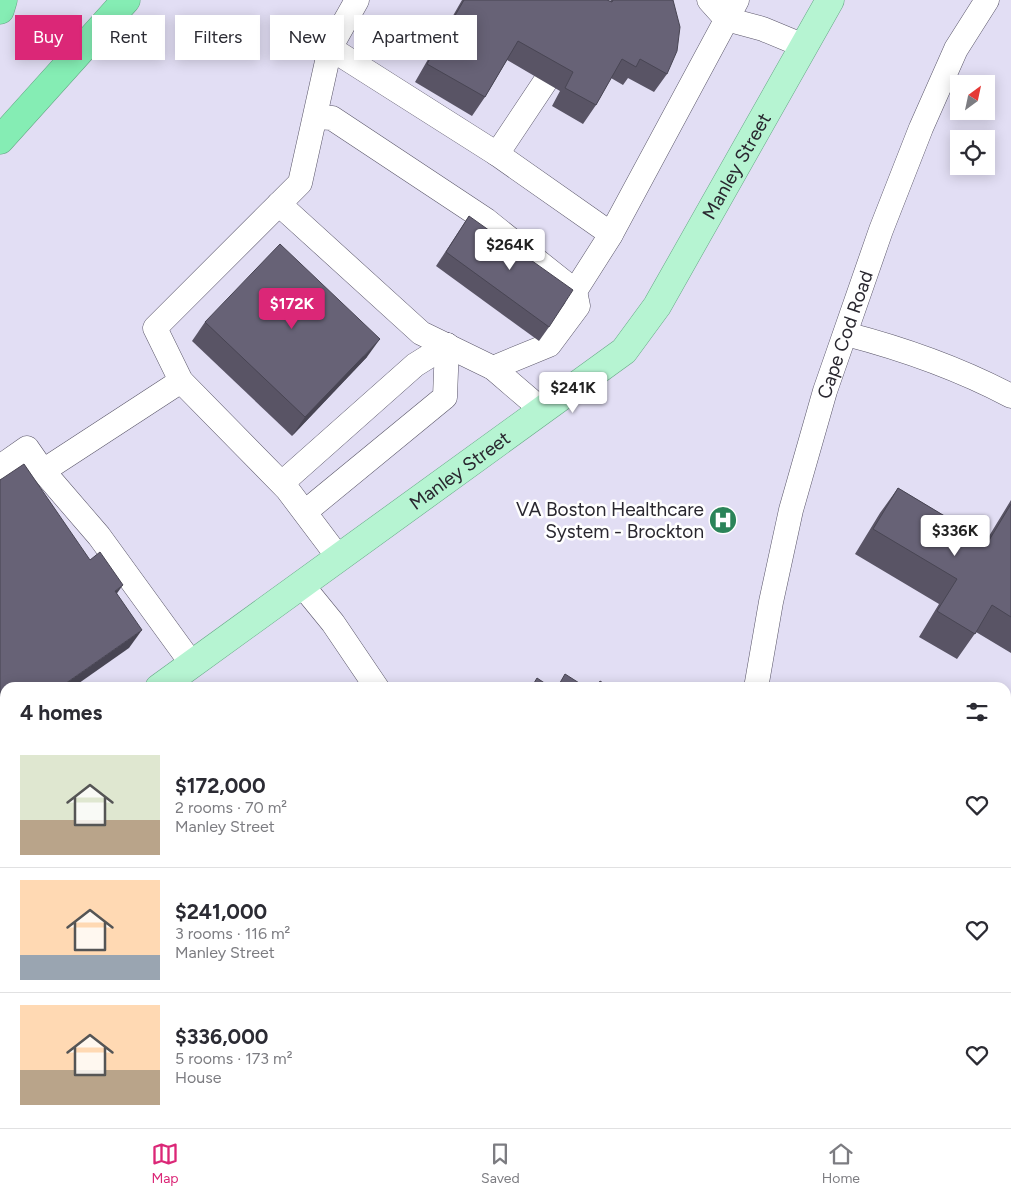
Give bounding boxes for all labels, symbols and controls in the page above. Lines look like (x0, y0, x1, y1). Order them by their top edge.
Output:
chip: Buy (15, 15, 82, 60)
chip: Rent (92, 15, 165, 60)
chip: Filters (175, 15, 260, 60)
chip: New (270, 15, 344, 60)
chip: Apartment (354, 15, 477, 60)
north arrow (950, 75, 995, 120)
map controls (950, 75, 995, 175)
street label: Manley Street (697, 109, 776, 223)
button: locate (950, 130, 995, 175)
pin: $264K (475, 228, 545, 271)
text: $264K (486, 235, 534, 254)
street label: Cape Cod Road (812, 268, 878, 401)
pin: $172K (257, 288, 327, 330)
text: $172K (270, 294, 314, 313)
pin: $241K (538, 372, 608, 414)
text: $241K (550, 378, 596, 397)
street label: Manley Street (405, 427, 514, 515)
place label: VA Boston Healthcare System - Brockton (516, 498, 704, 543)
hospital icon: VA Boston Healthcare System - Brockton (708, 505, 738, 535)
pin: $336K (920, 514, 990, 557)
text: $336K (932, 521, 978, 540)
icon: filters (963, 698, 991, 726)
text: 4 homes (20, 700, 102, 725)
text: $172,000 (175, 773, 266, 798)
icon: home (60, 775, 120, 835)
icon: heart (963, 791, 991, 819)
text: 2 rooms · 70 m² (175, 798, 287, 817)
text: Manley Street (175, 817, 275, 836)
text: $241,000 (175, 899, 267, 924)
icon: home (60, 900, 120, 960)
icon: heart (963, 916, 991, 944)
text: 3 rooms · 116 m² (175, 924, 290, 943)
text: Manley Street (175, 943, 275, 962)
text: $336,000 (175, 1024, 268, 1049)
icon: home (60, 1025, 120, 1085)
icon: heart (963, 1041, 991, 1069)
text: 5 rooms · 173 m² (175, 1049, 292, 1068)
text: House (175, 1068, 221, 1087)
tab: Map (151, 1140, 179, 1187)
tab: Saved (481, 1140, 520, 1187)
tab: Home (822, 1140, 860, 1187)

